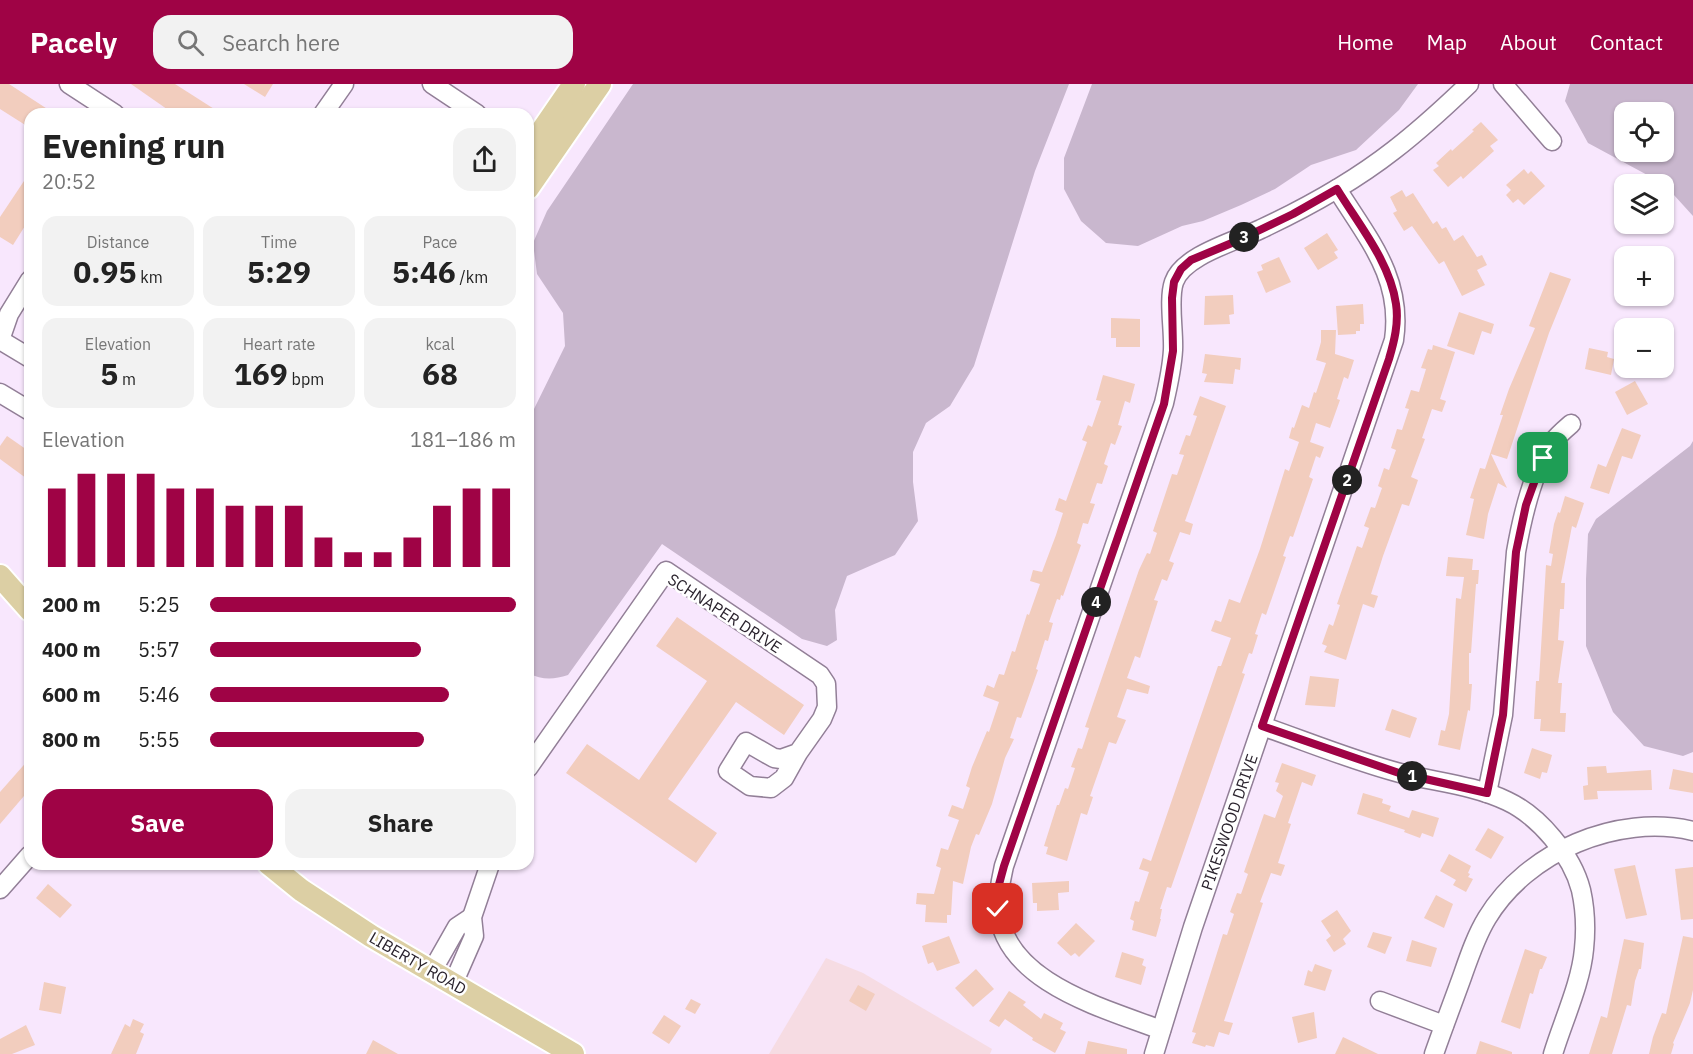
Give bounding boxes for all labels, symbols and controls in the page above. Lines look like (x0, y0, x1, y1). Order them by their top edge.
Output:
search box (153, 15, 573, 69)
text: Pacely (30, 24, 117, 61)
icon: search (174, 26, 207, 59)
text: Search here (222, 28, 340, 57)
text: Home (1337, 28, 1394, 56)
text: Map (1427, 28, 1467, 56)
text: About (1500, 28, 1557, 56)
text: Contact (1590, 28, 1663, 56)
map controls (1614, 102, 1674, 378)
button: locate (1614, 102, 1674, 162)
text: Evening run (42, 124, 226, 167)
button: share (453, 128, 516, 191)
text: 20:52 (42, 168, 96, 195)
button: layers (1614, 174, 1674, 234)
pin: 3 (1229, 222, 1259, 252)
text: 3 (1239, 227, 1249, 247)
text: Distance (87, 232, 149, 252)
text: Time (261, 232, 297, 252)
text: Pace (423, 232, 457, 252)
button: + (1614, 246, 1674, 306)
text: 0.95 (73, 252, 137, 291)
text: 5:29 (247, 252, 311, 291)
text: 5:46 (392, 252, 456, 291)
text: km (137, 267, 163, 287)
text: /km (456, 267, 488, 287)
button: − (1614, 318, 1674, 378)
text: Elevation (85, 334, 151, 354)
text: Heart rate (243, 334, 315, 354)
text: kcal (425, 334, 455, 354)
text: 5 (100, 354, 118, 393)
text: 169 (234, 354, 288, 393)
text: 68 (422, 354, 458, 393)
text: m (118, 369, 136, 389)
text: bpm (288, 369, 324, 389)
text: Elevation (42, 426, 125, 453)
text: 181–186 m (410, 426, 516, 453)
pin (1517, 432, 1568, 483)
icon: arrive (1526, 441, 1559, 474)
pin: 2 (1332, 465, 1362, 495)
text: 2 (1342, 470, 1352, 490)
street label: SCHNAPER DRIVE (664, 569, 786, 657)
pin: 4 (1081, 587, 1111, 617)
text: 200 m (42, 591, 101, 618)
text: 5:25 (138, 591, 180, 618)
text: 4 (1091, 592, 1101, 612)
text: 400 m (42, 636, 101, 663)
text: 5:57 (138, 636, 180, 663)
text: 600 m (42, 681, 101, 708)
text: 5:46 (138, 681, 180, 708)
text: 800 m (42, 726, 101, 753)
text: 5:55 (138, 726, 180, 753)
street label: PIKESWOOD DRIVE (1196, 751, 1262, 893)
pin: 1 (1397, 761, 1427, 791)
text: 1 (1407, 766, 1417, 786)
button: Save (42, 789, 273, 858)
button: Share (285, 789, 516, 858)
pin (972, 883, 1023, 934)
icon: check (981, 892, 1014, 925)
street label: LIBERTY ROAD (366, 927, 470, 999)

